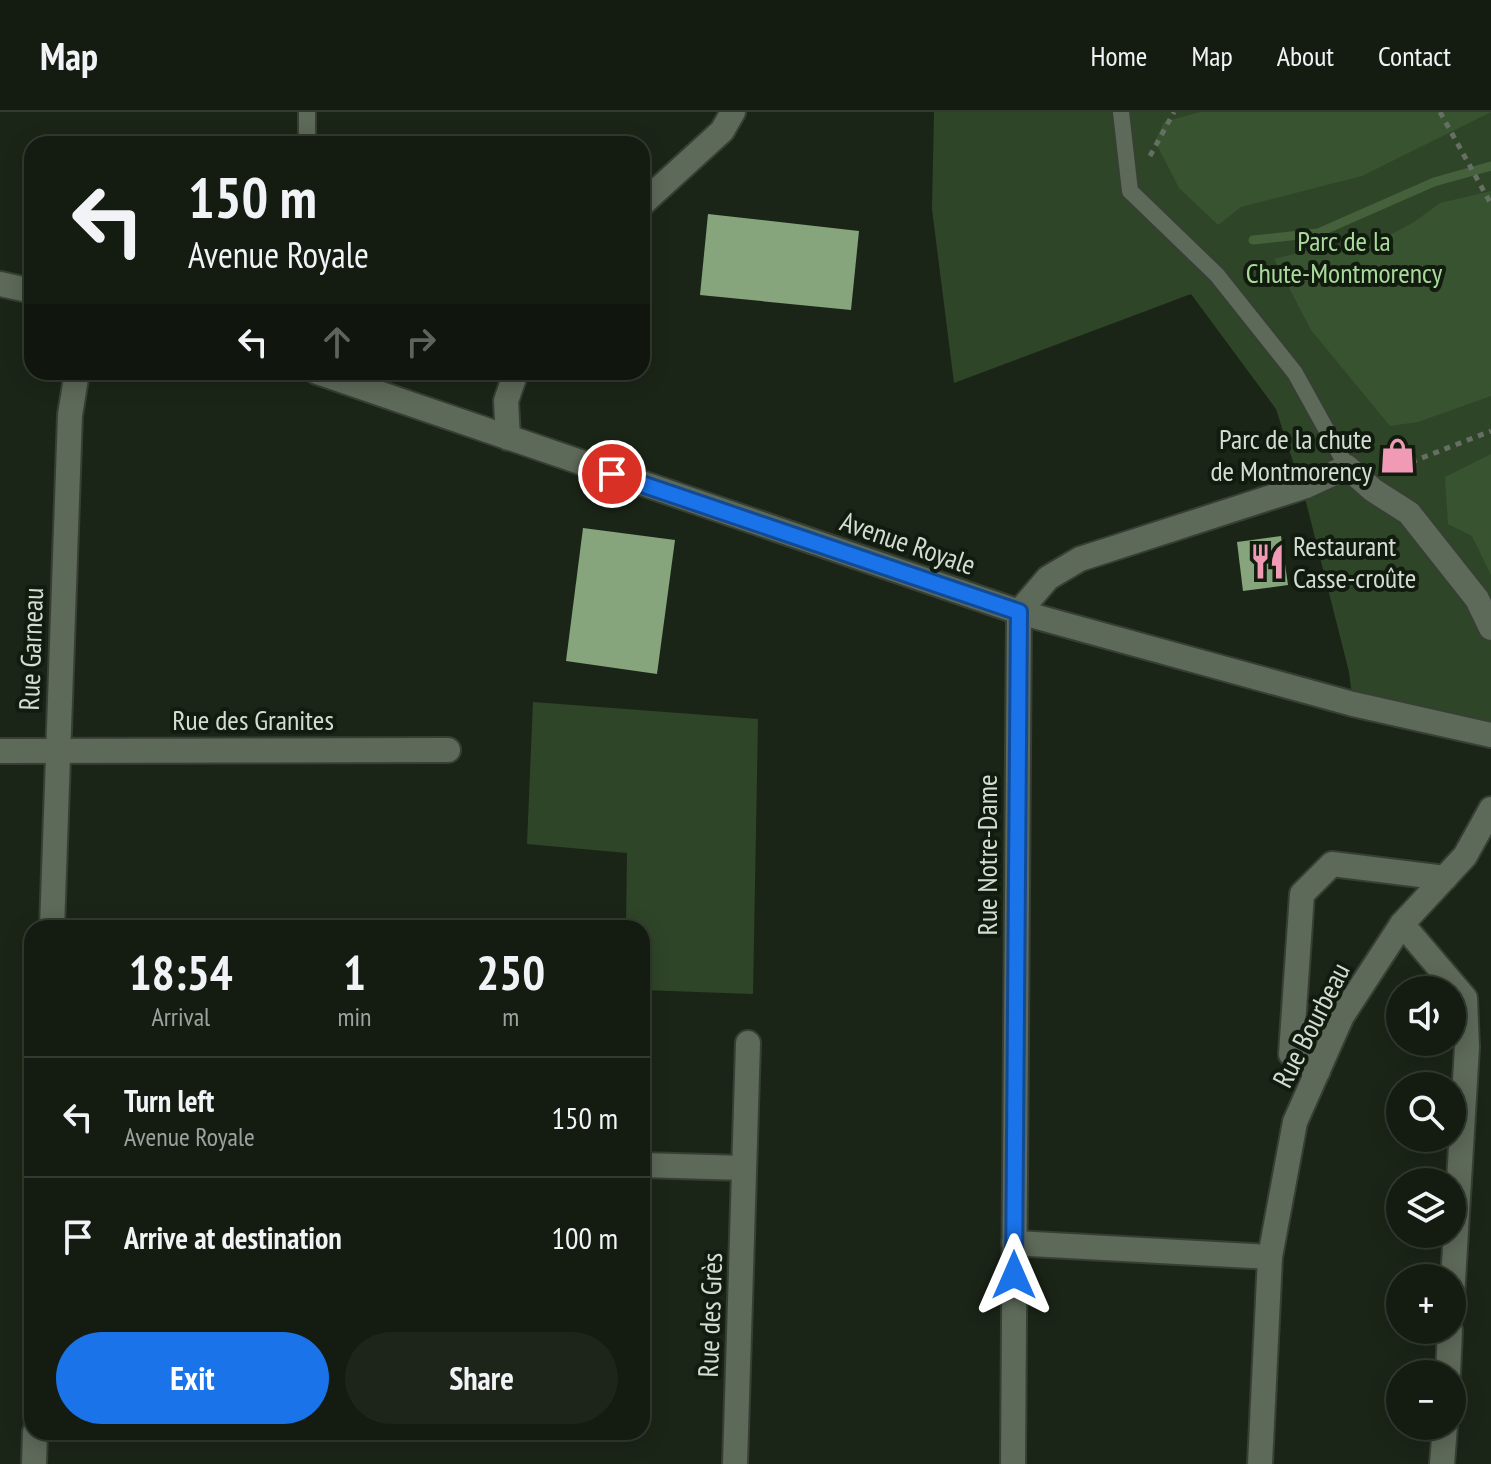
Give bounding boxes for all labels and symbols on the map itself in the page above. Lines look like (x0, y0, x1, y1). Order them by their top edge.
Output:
park label: Parc de la Chute-Montmorency (1246, 222, 1443, 291)
place label: Parc de la chute de Montmorency (1210, 420, 1372, 489)
shop icon: Parc de la chute de Montmorency (1379, 436, 1417, 474)
pin (578, 440, 646, 508)
street label: Avenue Royale (836, 502, 981, 583)
place label: Restaurant Casse-croûte (1293, 527, 1416, 596)
restaurant icon: Restaurant Casse-croûte (1248, 543, 1286, 581)
street label: Rue Garneau (10, 587, 51, 711)
street label: Rue des Granites (172, 701, 334, 738)
street label: Rue Notre-Dame (968, 774, 1005, 936)
street label: Rue Bourbeau (1263, 956, 1358, 1093)
position arrow (972, 1233, 1056, 1317)
street label: Rue des Grès (689, 1252, 730, 1378)

